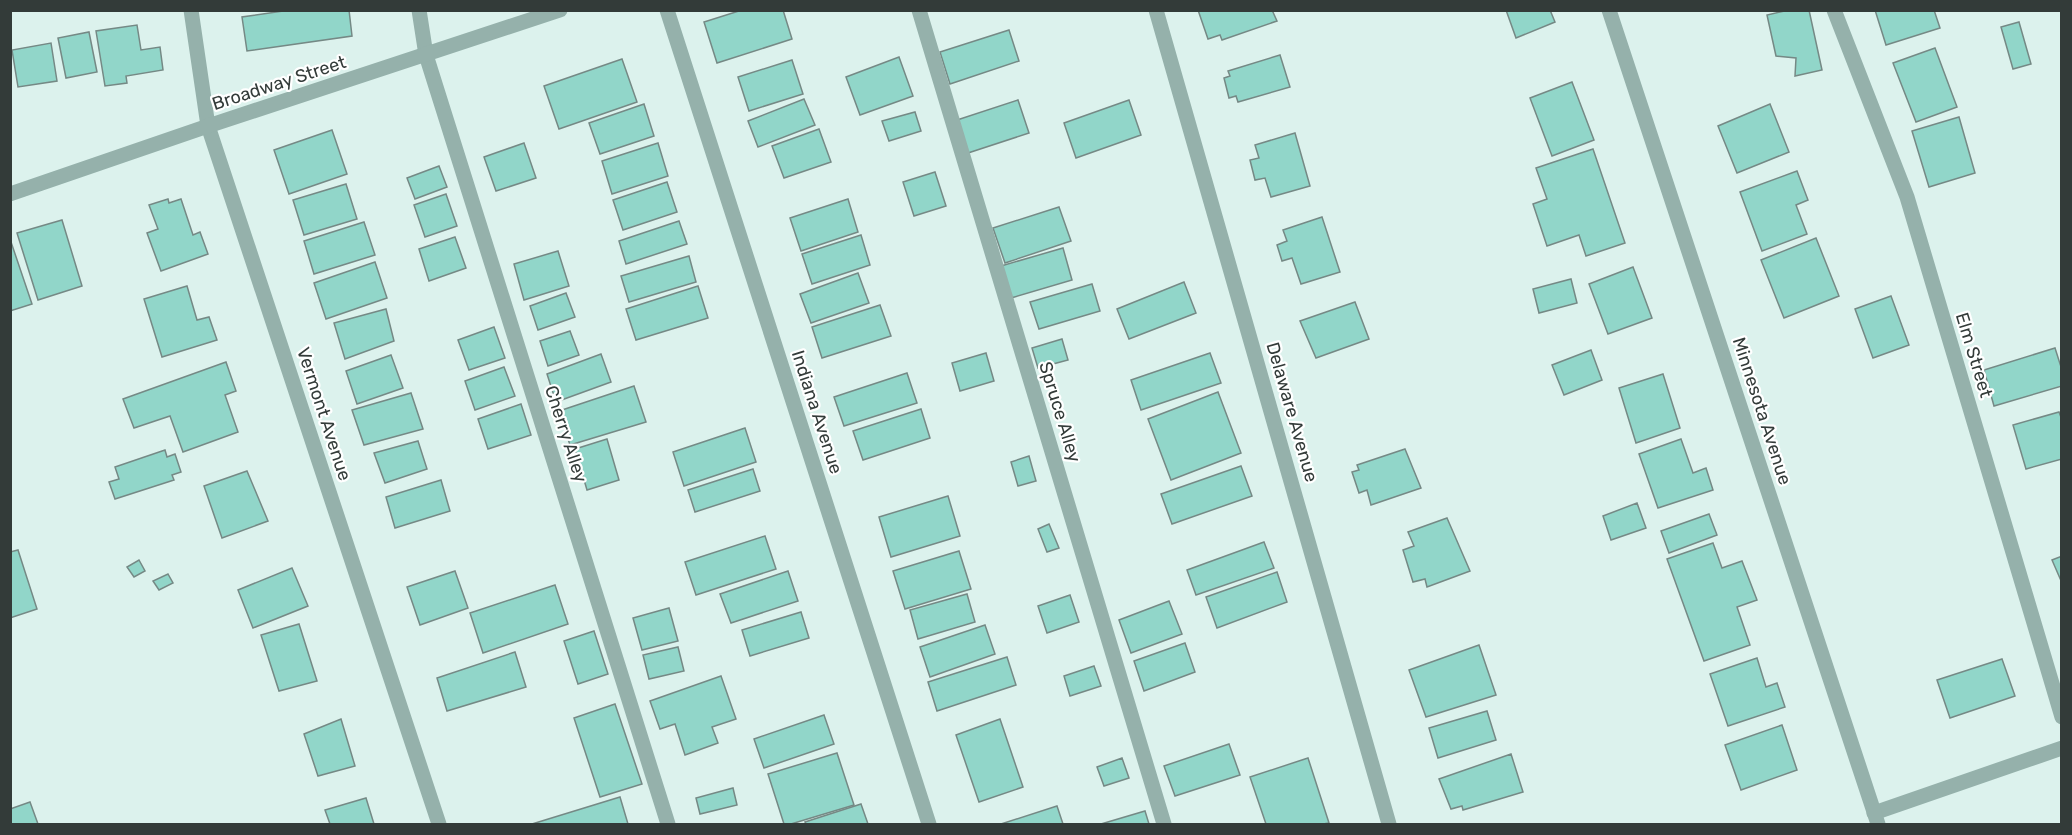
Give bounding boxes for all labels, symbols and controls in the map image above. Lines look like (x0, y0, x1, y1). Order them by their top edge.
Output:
street label: Broadway Street (209, 51, 349, 115)
street label: Elm Street (1951, 310, 1997, 400)
street label: Minnesota Avenue (1728, 334, 1796, 488)
street label: Delaware Avenue (1262, 339, 1322, 485)
street label: Vermont Avenue (292, 345, 356, 483)
street label: Indiana Avenue (787, 347, 847, 477)
street label: Spruce Alley (1034, 359, 1086, 465)
street label: Cherry Alley (540, 383, 592, 485)

